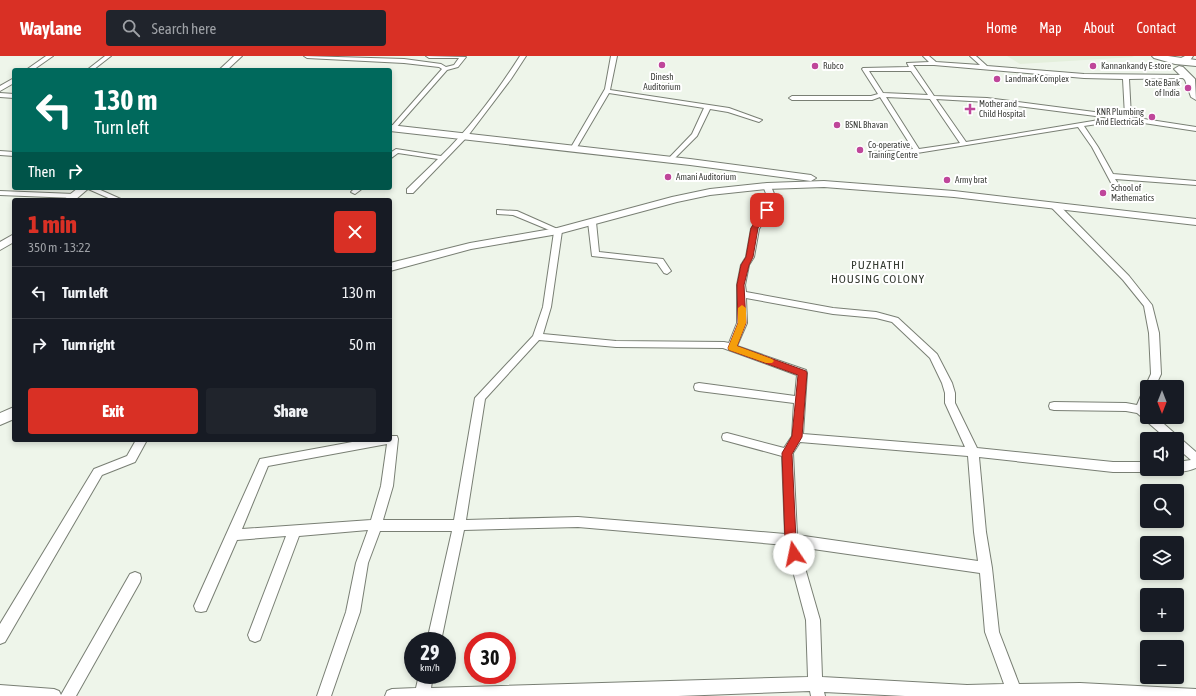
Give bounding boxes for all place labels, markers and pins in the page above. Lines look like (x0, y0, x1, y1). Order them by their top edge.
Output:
marker: Dinesh Auditorium (657, 60, 667, 70)
marker: Rubco (810, 61, 820, 71)
place label: Rubco (823, 61, 844, 71)
marker: Kannankandy E-store (1088, 61, 1098, 71)
place label: Kannankandy E-store (1101, 61, 1171, 71)
place label: Dinesh Auditorium (643, 72, 681, 92)
marker: Landmark Complex (992, 74, 1002, 84)
place label: Landmark Complex (1005, 74, 1069, 84)
place label: State Bank of India (1145, 78, 1180, 98)
marker: State Bank of India (1183, 83, 1193, 93)
place label: Mother and Child Hospital (979, 99, 1026, 119)
marker: Mother and Child Hospital (964, 103, 976, 115)
place label: KNR Plumbing And Electricals (1096, 107, 1144, 127)
marker: KNR Plumbing And Electricals (1147, 112, 1157, 122)
marker: BSNL Bhavan (832, 120, 842, 130)
place label: BSNL Bhavan (845, 120, 888, 130)
place label: Co-operative Training Centre (868, 140, 918, 160)
marker: Co-operative Training Centre (855, 145, 865, 155)
marker: Amani Auditorium (663, 172, 673, 182)
place label: Amani Auditorium (676, 172, 736, 182)
marker: Army brat (942, 175, 952, 185)
place label: Army brat (955, 175, 987, 185)
place label: School of Mathematics (1111, 183, 1154, 203)
marker: School of Mathematics (1098, 188, 1108, 198)
pin (750, 193, 784, 227)

